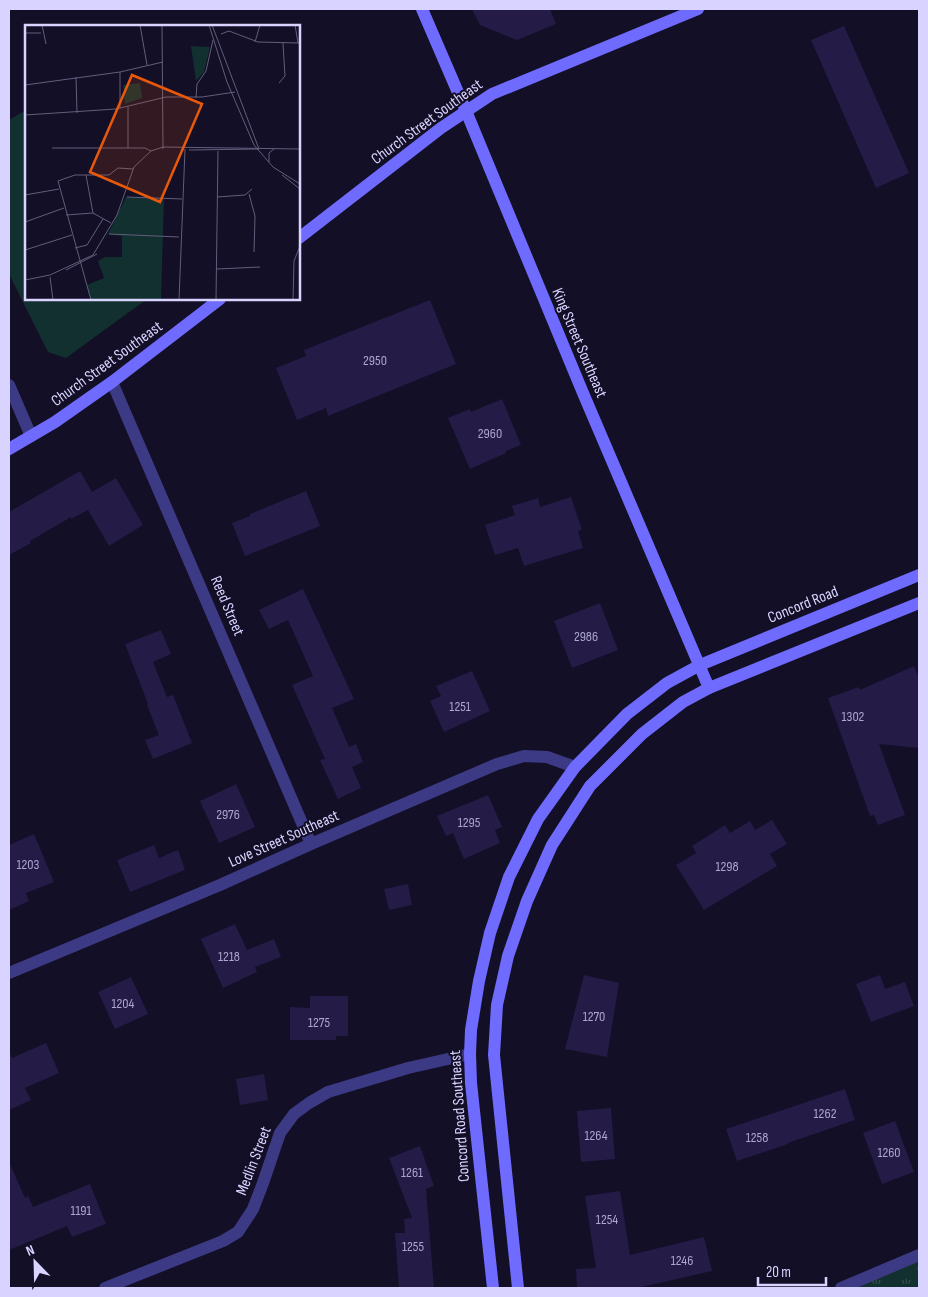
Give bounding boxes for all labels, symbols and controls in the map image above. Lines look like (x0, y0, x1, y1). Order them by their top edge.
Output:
inset map (25, 25, 300, 300)
street label: Church Street Southeast (368, 75, 486, 169)
street label: King Street Southeast (547, 285, 611, 401)
street label: Church Street Southeast (48, 317, 166, 411)
house number: 2950 (363, 352, 387, 369)
house number: 2960 (478, 425, 502, 442)
street label: Reed Street (206, 573, 248, 639)
street label: Concord Road (765, 582, 841, 628)
house number: 2986 (574, 628, 598, 645)
house number: 1251 (449, 698, 471, 715)
house number: 1302 (842, 708, 865, 725)
house number: 2976 (216, 806, 240, 823)
street label: Love Street Southeast (226, 806, 342, 872)
house number: 1295 (458, 814, 481, 831)
house number: 1203 (17, 856, 40, 873)
house number: 1298 (715, 858, 739, 875)
house number: 1218 (218, 948, 240, 965)
house number: 1204 (112, 995, 135, 1012)
house number: 1270 (583, 1008, 605, 1025)
house number: 1275 (308, 1014, 330, 1031)
street label: Concord Road Southeast (446, 1049, 474, 1182)
house number: 1262 (814, 1105, 837, 1122)
street label: Medlin Street (232, 1124, 276, 1198)
house number: 1264 (584, 1127, 608, 1144)
house number: 1258 (746, 1129, 768, 1146)
house number: 1260 (877, 1144, 901, 1161)
house number: 1261 (401, 1164, 423, 1181)
house number: 1191 (71, 1202, 92, 1219)
house number: 1254 (596, 1211, 618, 1228)
north arrow (10, 1237, 60, 1287)
house number: 1255 (402, 1238, 424, 1255)
text: N (23, 1241, 37, 1260)
house number: 1246 (671, 1252, 693, 1269)
scale bar (758, 1254, 826, 1286)
text: 20 m (766, 1263, 791, 1282)

